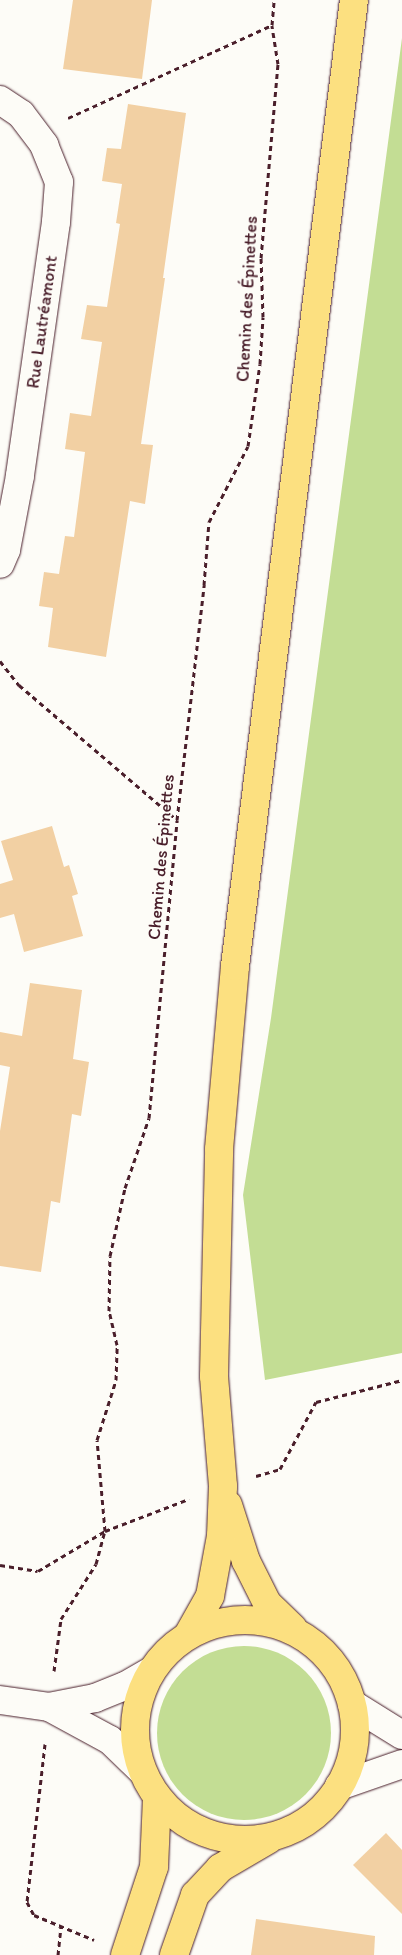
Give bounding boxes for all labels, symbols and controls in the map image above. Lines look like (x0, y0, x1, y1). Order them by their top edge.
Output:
street label: Chemin des Épinettes (232, 216, 262, 382)
street label: Rue Lautréamont (22, 254, 62, 390)
street label: Chemin des Épinettes (143, 774, 179, 940)

